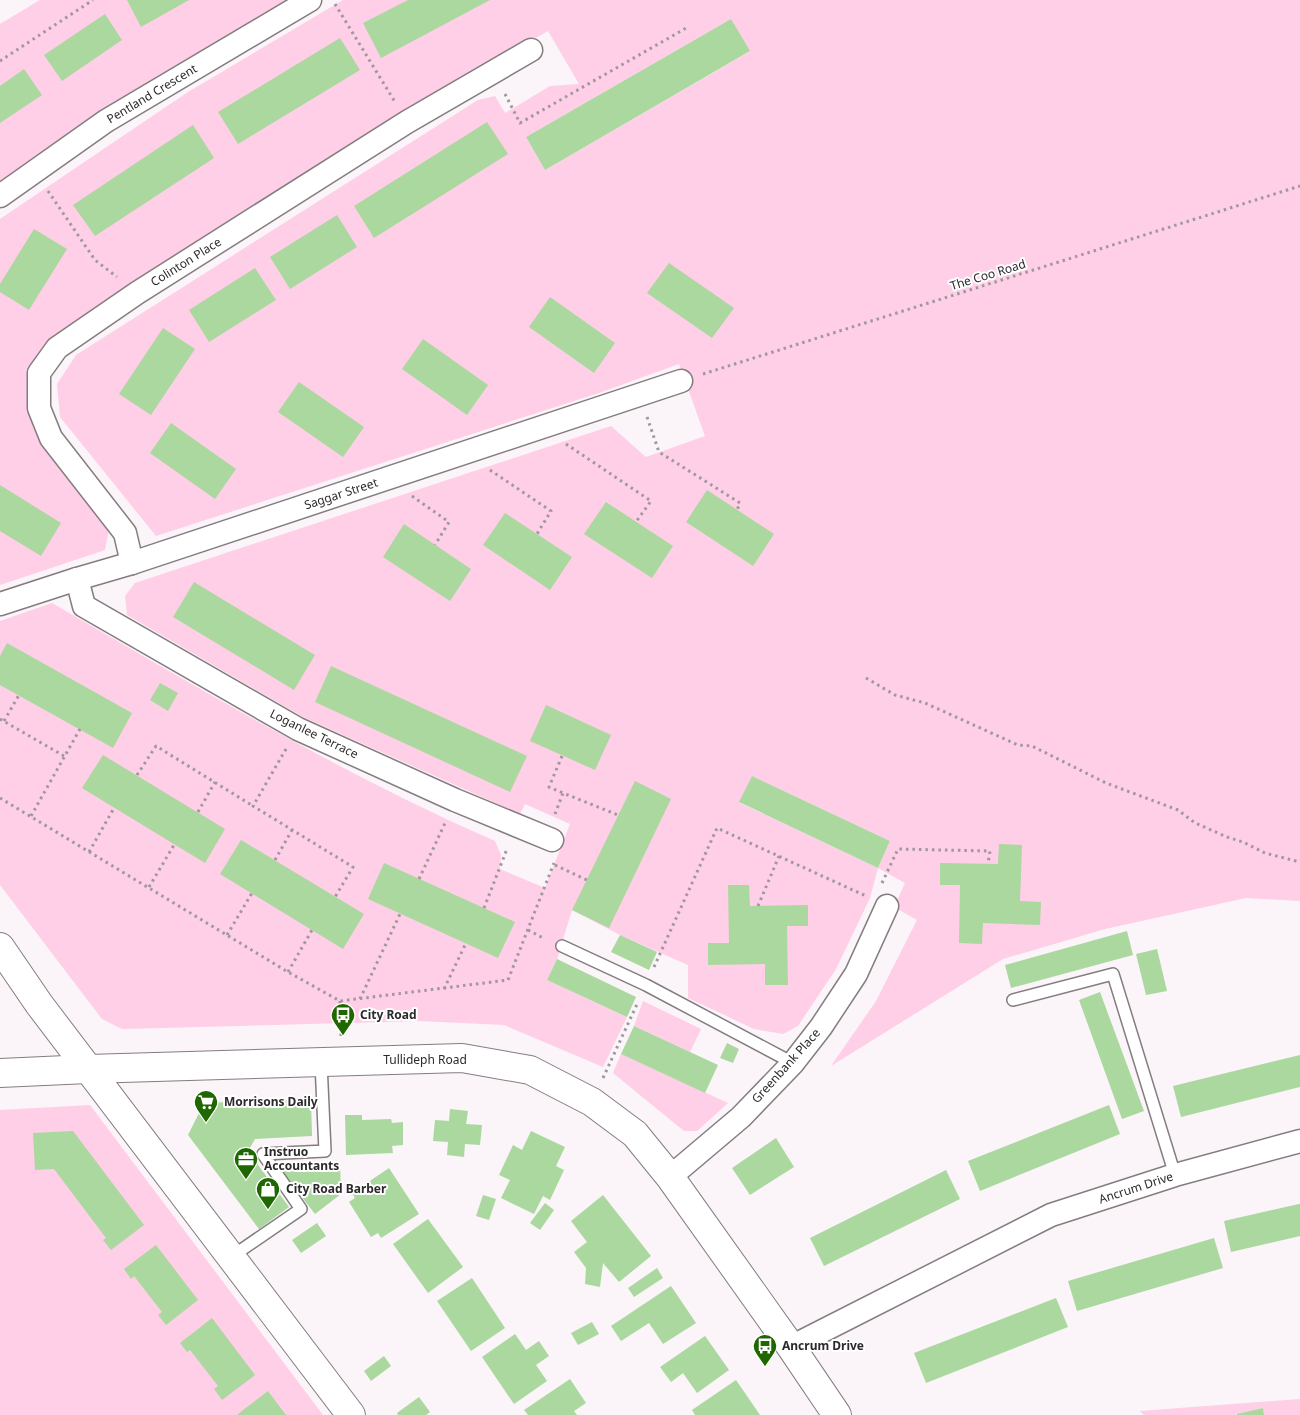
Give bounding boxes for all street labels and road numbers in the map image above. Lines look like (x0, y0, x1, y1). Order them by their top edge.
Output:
street label: Pentland Crescent (103, 60, 201, 127)
street label: Colinton Place (147, 233, 224, 290)
street label: The Coo Road (948, 255, 1028, 294)
street label: Saggar Street (302, 473, 380, 513)
street label: Loganlee Terrace (267, 705, 361, 762)
street label: Greenbank Place (748, 1024, 824, 1107)
street label: Tullideph Road (383, 1051, 467, 1068)
street label: Ancrum Drive (1096, 1167, 1175, 1208)

